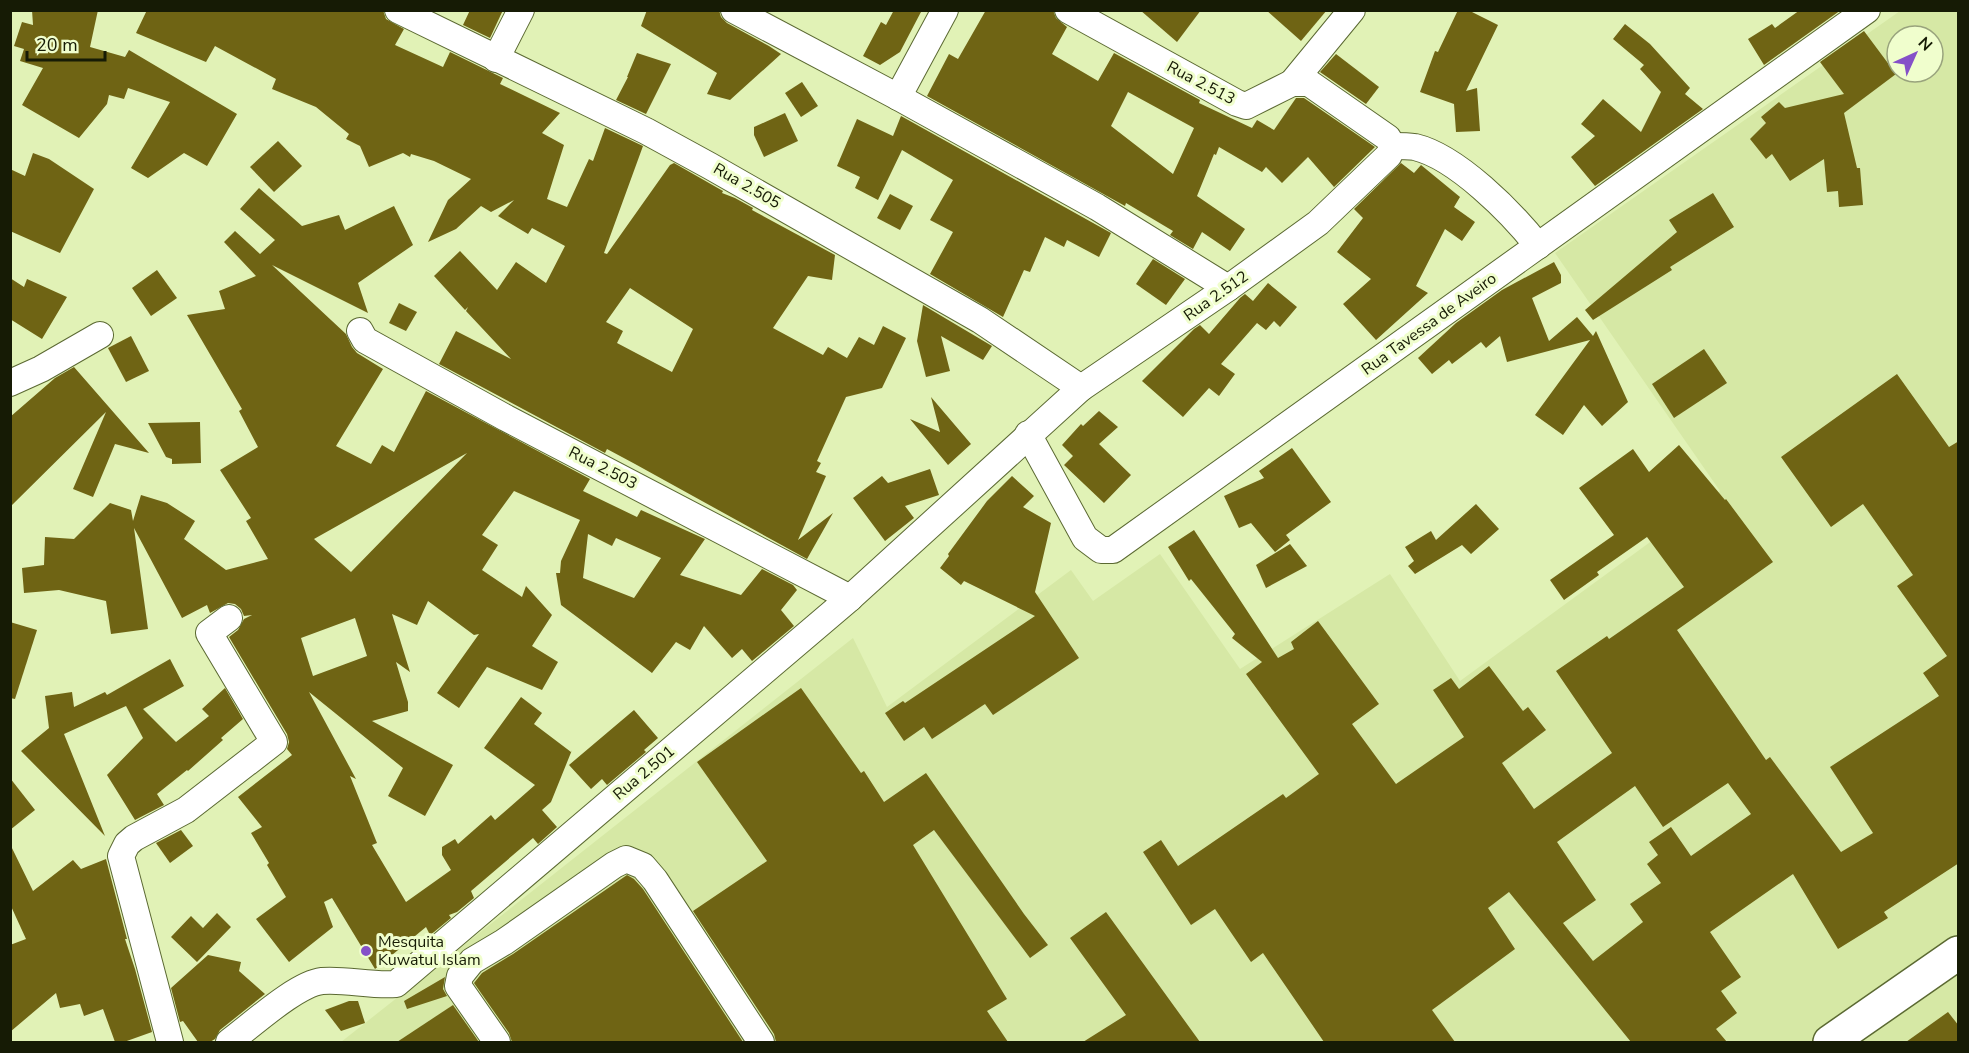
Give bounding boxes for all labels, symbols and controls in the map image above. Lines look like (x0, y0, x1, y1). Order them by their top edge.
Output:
scale bar (27, 24, 105, 62)
north arrow (1885, 24, 1945, 84)
text: N (1913, 32, 1937, 56)
text: 20 m (36, 33, 78, 57)
street label: Rua 2.513 (1163, 56, 1239, 110)
street label: Rua 2.505 (709, 158, 785, 214)
street label: Rua 2.512 (1179, 266, 1253, 326)
street label: Rua Tavessa de Aveiro (1357, 268, 1501, 380)
street label: Rua 2.503 (565, 441, 641, 495)
street label: Rua 2.501 (608, 741, 680, 805)
place label: Mesquita Kuwatul Islam (378, 931, 481, 971)
marker: Mesquita Kuwatul Islam (359, 944, 373, 958)

